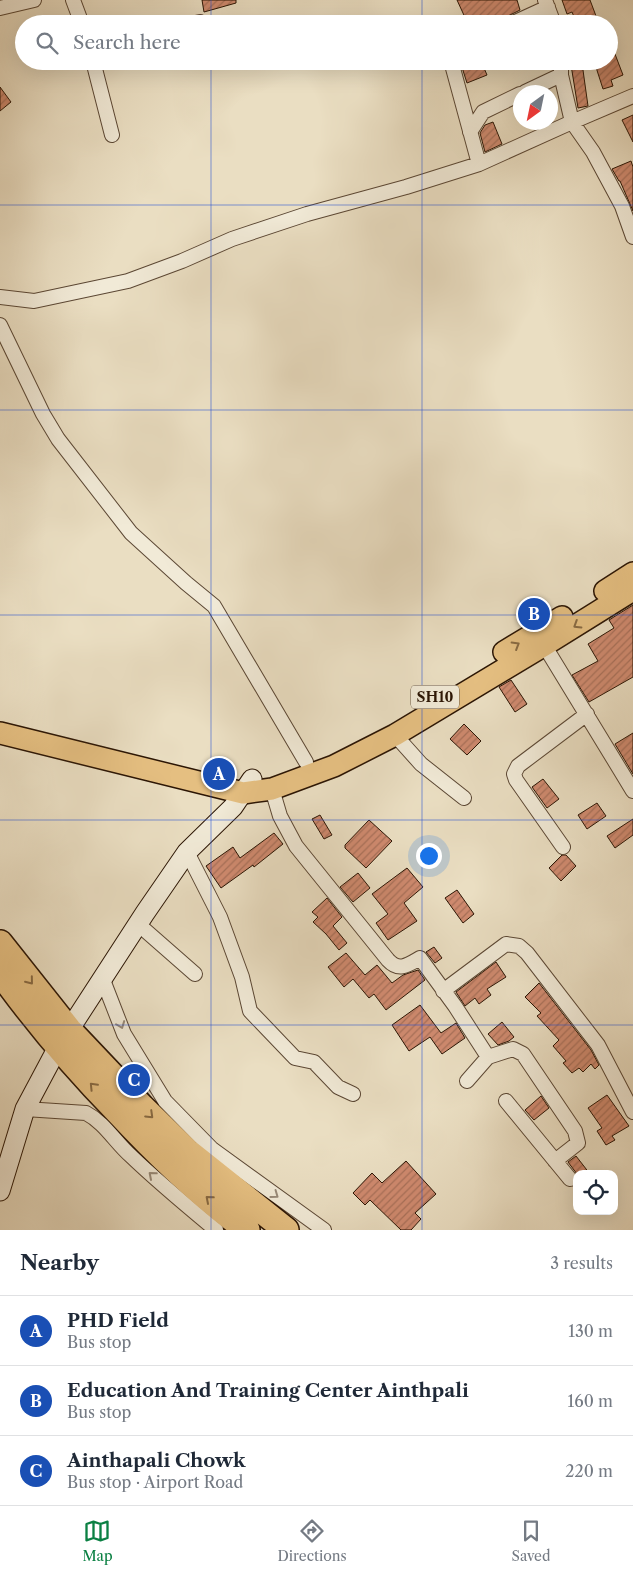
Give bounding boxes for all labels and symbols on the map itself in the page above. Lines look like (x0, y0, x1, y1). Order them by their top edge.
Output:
north arrow (513, 85, 558, 130)
pin: B (518, 595, 550, 633)
one-way arrow (573, 619, 582, 628)
one-way arrow (510, 641, 519, 651)
road number: SH10 (411, 686, 459, 709)
pin: A (203, 755, 235, 793)
your location (416, 843, 442, 869)
one-way arrow (25, 975, 33, 984)
one-way arrow (115, 1021, 125, 1029)
pin: C (118, 1061, 150, 1099)
one-way arrow (90, 1083, 99, 1092)
one-way arrow (144, 1109, 153, 1118)
one-way arrow (149, 1172, 158, 1181)
one-way arrow (269, 1189, 279, 1198)
one-way arrow (206, 1197, 215, 1205)

